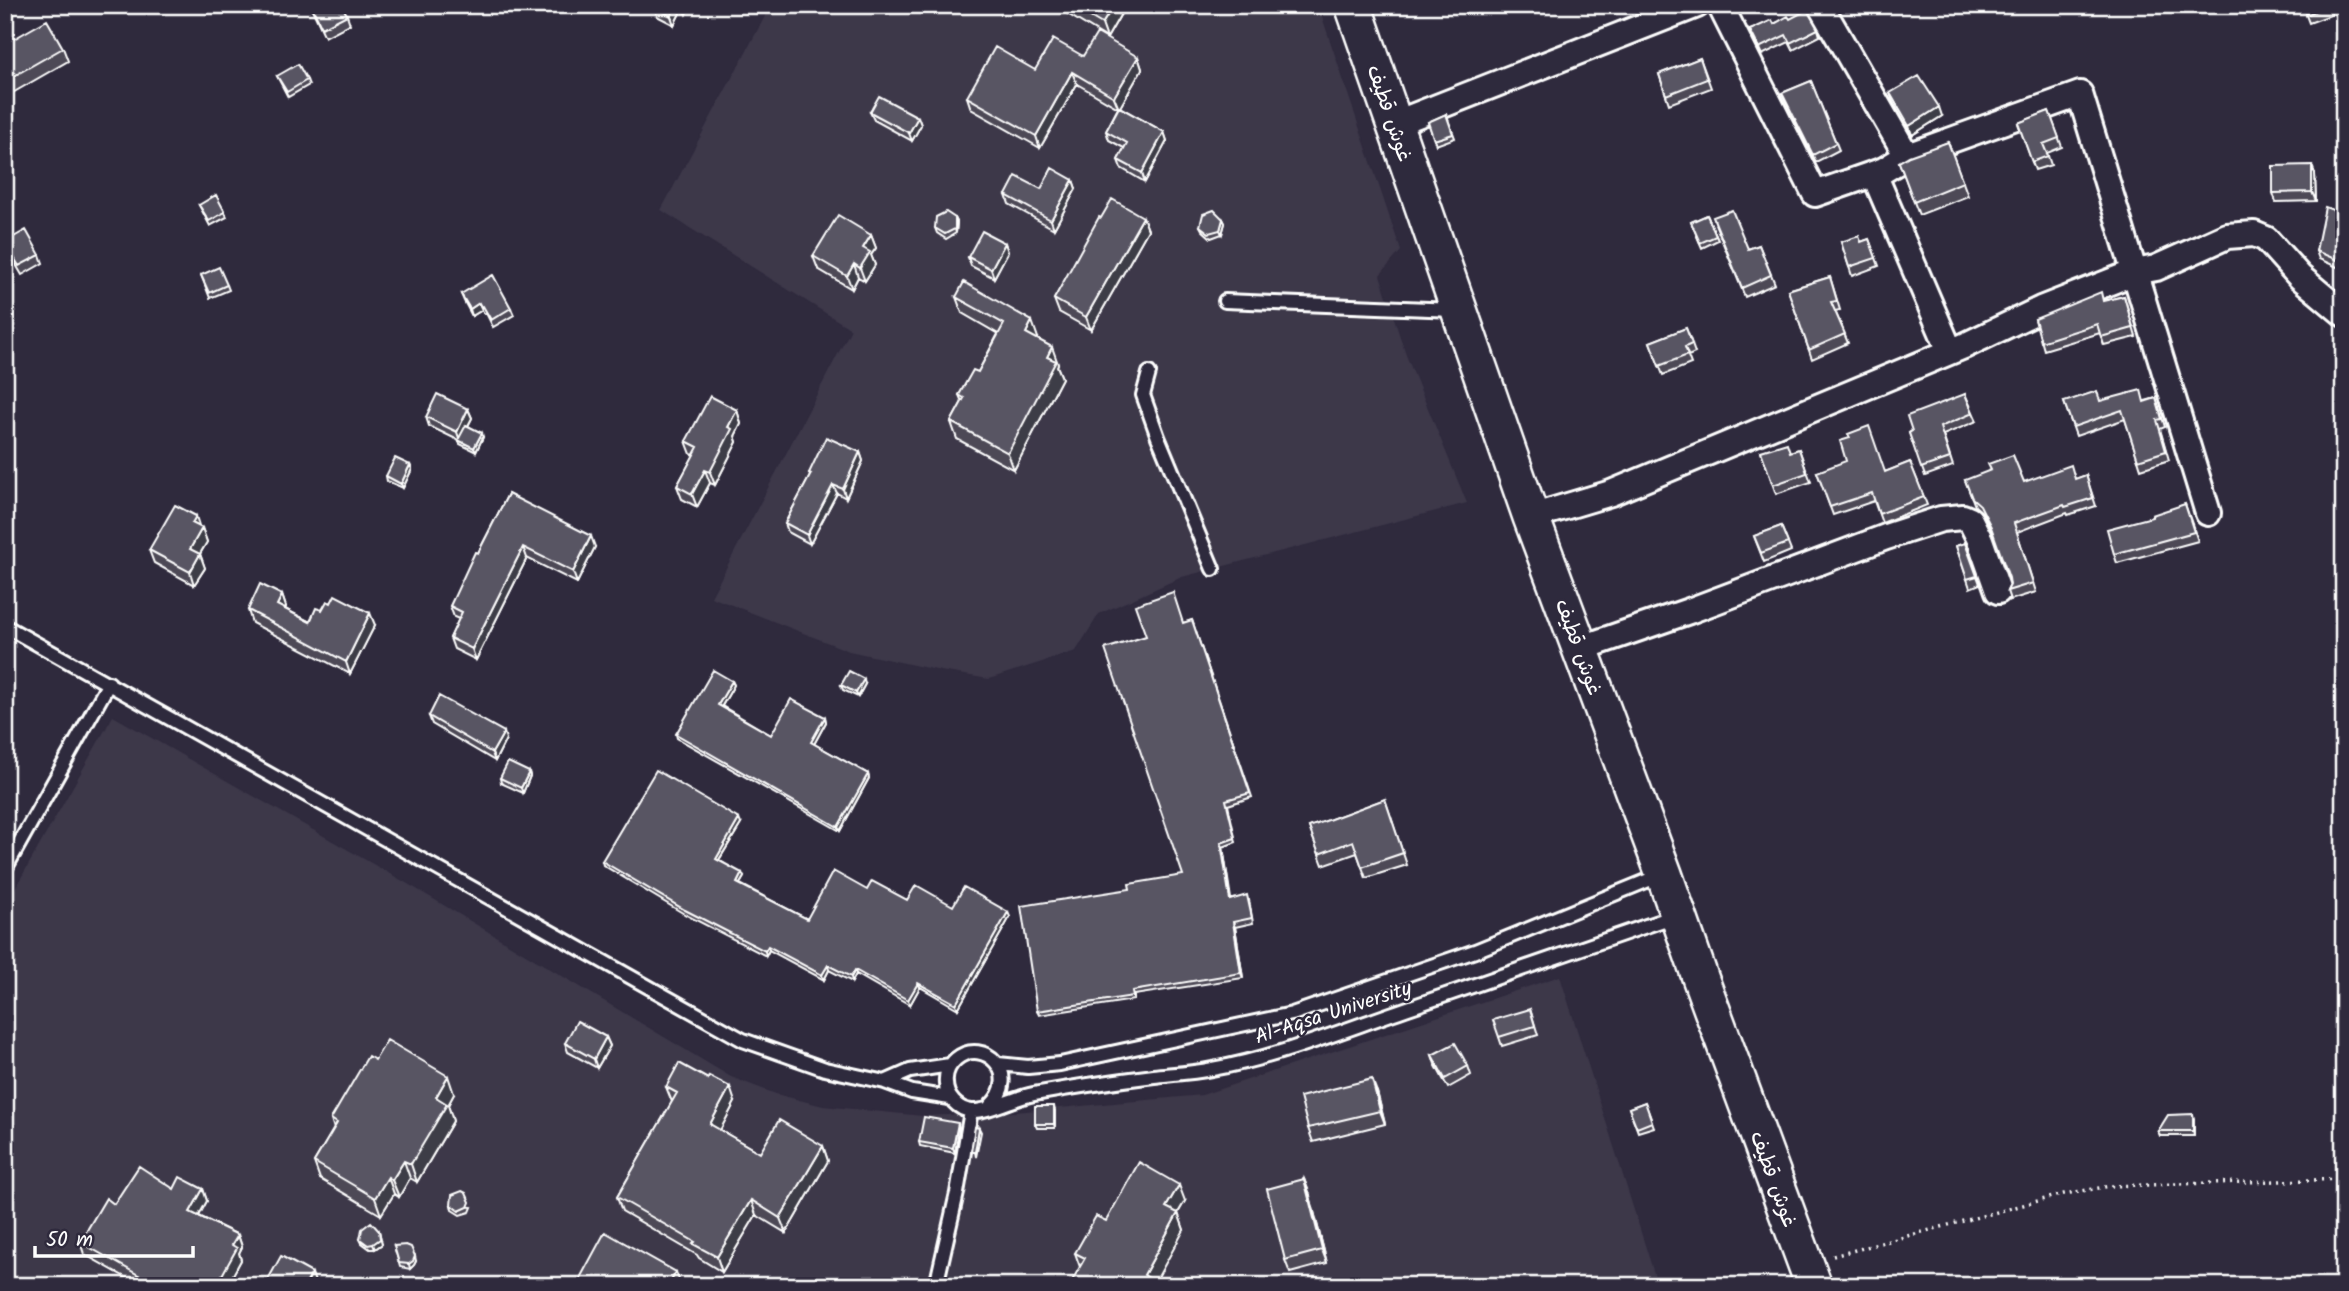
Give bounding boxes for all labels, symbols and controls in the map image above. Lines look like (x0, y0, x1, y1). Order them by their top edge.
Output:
street label: غوش قطيف (1357, 60, 1421, 166)
street label: غوش قطيف (1545, 595, 1610, 701)
street label: Al-Aqsa University (1251, 972, 1416, 1054)
street label: غوش قطيف (1740, 1127, 1805, 1233)
scale bar (35, 1214, 192, 1258)
text: 50 m (46, 1224, 93, 1257)

